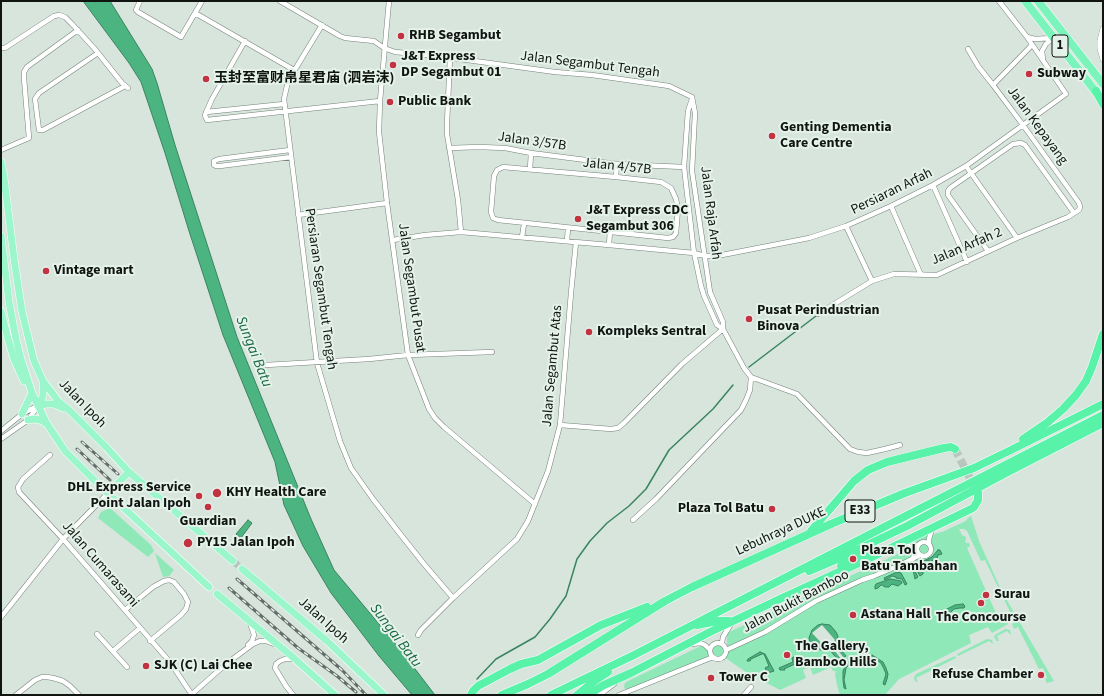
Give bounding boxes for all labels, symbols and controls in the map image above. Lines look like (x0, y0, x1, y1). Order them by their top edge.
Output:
place label: RHB Segambut (409, 28, 501, 44)
marker: RHB Segambut (396, 31, 406, 41)
road number: 1 (1052, 35, 1068, 57)
street label: Jalan Segambut Tengah (519, 48, 661, 82)
place label: J&T Express DP Segambut 01 (401, 49, 501, 82)
marker: J&T Express DP Segambut 01 (388, 60, 398, 70)
place label: Subway (1037, 66, 1086, 82)
marker: Subway (1024, 69, 1034, 79)
place label: 玉封至富财帛星君庙 (泗岩沫) (214, 71, 394, 87)
marker: 玉封至富财帛星君庙 (泗岩沫) (201, 74, 211, 84)
street label: Jalan Kepayang (1003, 84, 1071, 168)
place label: Public Bank (398, 94, 471, 110)
marker: Public Bank (385, 97, 395, 107)
place label: Genting Dementia Care Centre (780, 120, 892, 152)
street label: Jalan 3/57B (497, 129, 567, 155)
marker: Genting Dementia Care Centre (767, 131, 777, 141)
street label: Jalan 4/57B (582, 155, 652, 179)
street label: Jalan Raja Arfah (696, 165, 724, 261)
street label: Persiaran Arfah (848, 165, 936, 219)
place label: J&T Express CDC Segambut 306 (586, 203, 688, 236)
street label: Persiaran Segambut Tengah (300, 207, 340, 371)
marker: J&T Express CDC Segambut 306 (573, 214, 583, 224)
street label: Jalan Segambut Pusat (394, 222, 428, 354)
street label: Jalan Arfah 2 (929, 225, 1005, 269)
place label: Vintage mart (54, 263, 134, 279)
marker: Vintage mart (41, 266, 51, 276)
place label: Pusat Perindustrian Binova (757, 303, 880, 336)
street label: Jalan Segambut Atas (539, 304, 567, 428)
water label: Sungai Batu (231, 314, 275, 390)
marker: Pusat Perindustrian Binova (744, 314, 754, 324)
place label: Kompleks Sentral (597, 324, 706, 340)
marker: Kompleks Sentral (584, 327, 594, 337)
street label: Jalan Ipoh (55, 376, 109, 432)
place label: DHL Express Service Point Jalan Ipoh (67, 480, 191, 512)
place label: KHY Health Care (226, 485, 326, 501)
marker: KHY Health Care (211, 487, 223, 499)
marker: DHL Express Service Point Jalan Ipoh (194, 491, 204, 501)
road number: E33 (845, 500, 875, 522)
place label: Plaza Tol Batu (678, 501, 764, 517)
marker: Guardian (203, 502, 213, 512)
street label: Lebuhraya DUKE (733, 504, 829, 560)
marker: Plaza Tol Batu (767, 504, 777, 514)
place label: Guardian (180, 514, 236, 530)
street label: Jalan Cumarasami (58, 519, 142, 611)
place label: PY15 Jalan Ipoh (197, 535, 295, 551)
marker: PY15 Jalan Ipoh (182, 537, 194, 549)
place label: Plaza Tol Batu Tambahan (861, 543, 958, 576)
marker: Plaza Tol Batu Tambahan (848, 554, 858, 564)
street label: Jalan Bukit Bamboo (740, 567, 852, 637)
place label: Surau (994, 587, 1030, 603)
marker: Surau (981, 590, 991, 600)
street label: Jalan Ipoh (295, 594, 351, 648)
marker: The Concourse (976, 598, 986, 608)
water label: Sungai Batu (365, 601, 425, 671)
place label: Astana Hall (861, 607, 931, 623)
marker: Astana Hall (848, 610, 858, 620)
place label: The Concourse (936, 610, 1026, 626)
place label: The Gallery, Bamboo Hills (795, 639, 877, 672)
marker: The Gallery, Bamboo Hills (782, 650, 792, 660)
place label: SJK (C) Lai Chee (154, 658, 253, 674)
marker: SJK (C) Lai Chee (141, 661, 151, 671)
place label: Refuse Chamber (932, 667, 1033, 683)
place label: Tower C (719, 670, 768, 686)
marker: Refuse Chamber (1036, 670, 1046, 680)
marker: Tower C (706, 673, 716, 683)

